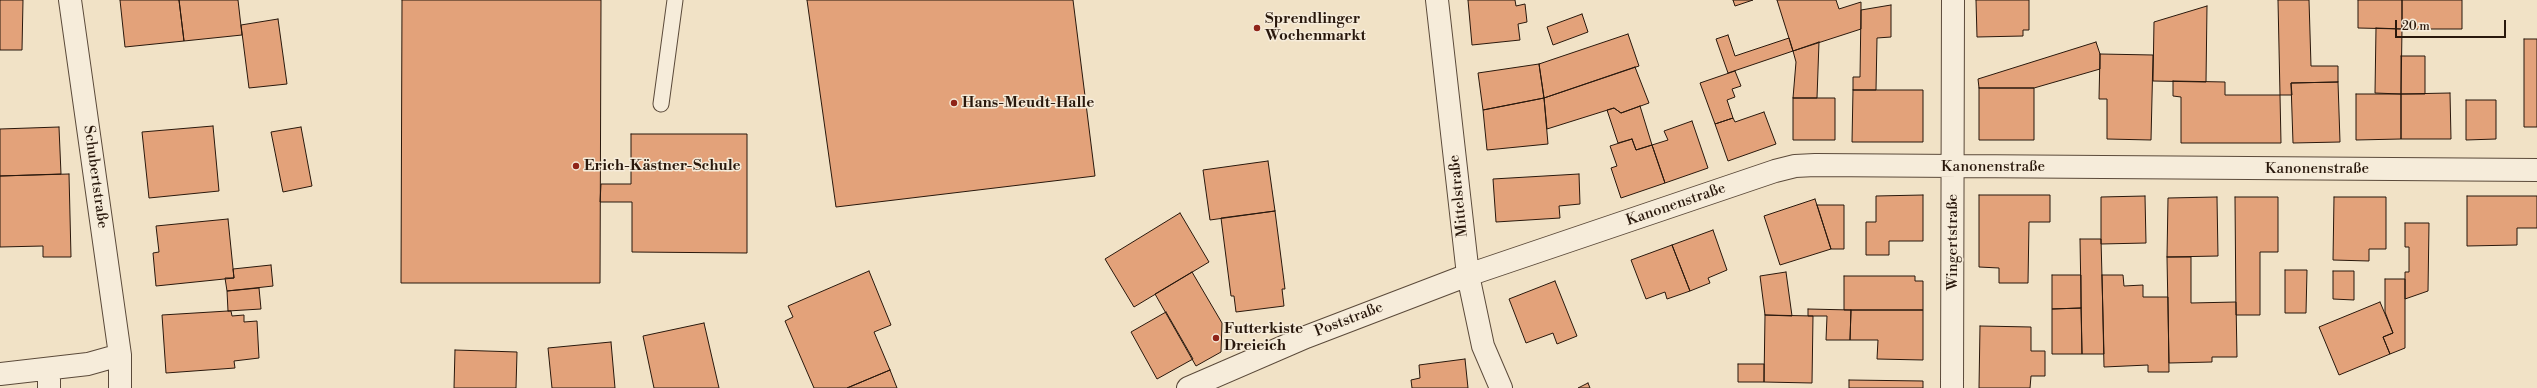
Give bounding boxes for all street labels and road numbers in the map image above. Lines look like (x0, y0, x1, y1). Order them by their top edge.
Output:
street label: Schubertstraße (79, 124, 111, 230)
street label: Mittelstraße (1446, 154, 1472, 238)
street label: Kanonenstraße (1941, 158, 2045, 176)
street label: Kanonenstraße (2265, 160, 2369, 178)
street label: Kanonenstraße (1624, 180, 1728, 230)
street label: Wingertstraße (1944, 194, 1962, 290)
street label: Poststraße (1312, 299, 1386, 341)

